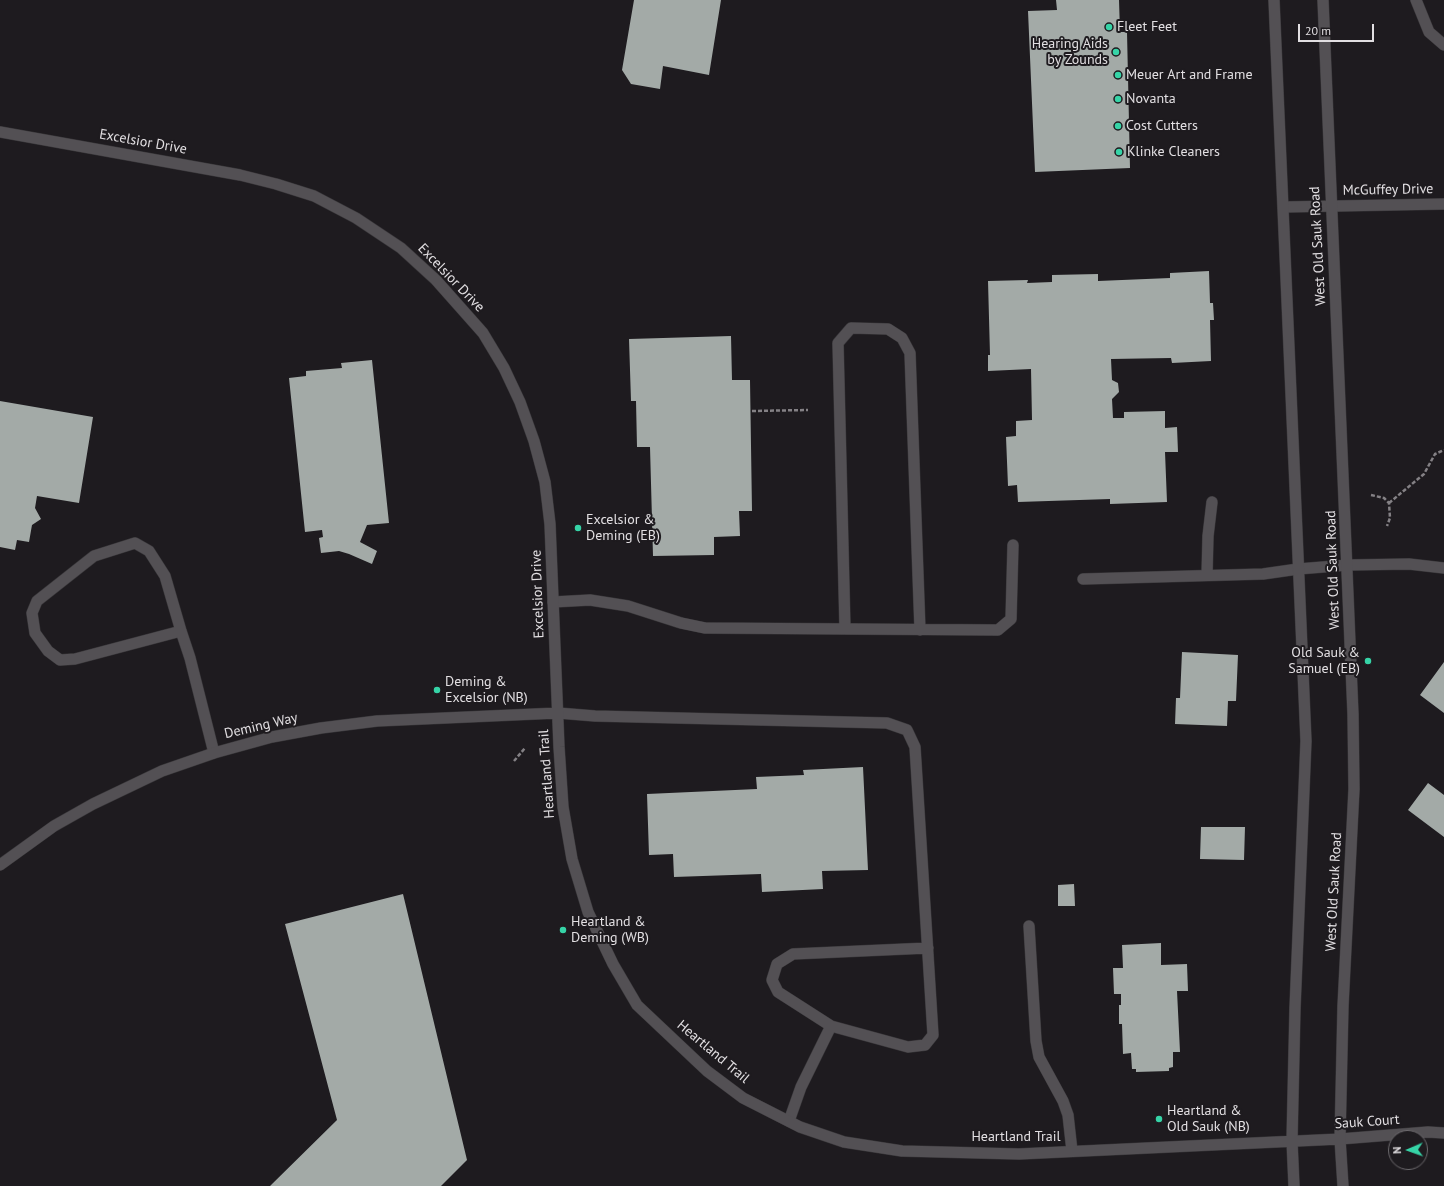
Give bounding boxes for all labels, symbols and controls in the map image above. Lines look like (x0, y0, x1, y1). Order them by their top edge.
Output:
scale bar (1300, 16, 1376, 42)
place label: Fleet Feet (1117, 19, 1177, 35)
marker: Fleet Feet (1104, 22, 1114, 32)
text: 20 m (1305, 23, 1331, 38)
place label: Hearing Aids by Zounds (1032, 36, 1108, 68)
marker: Hearing Aids by Zounds (1111, 47, 1121, 57)
place label: Meuer Art and Frame (1126, 67, 1252, 83)
marker: Meuer Art and Frame (1113, 70, 1123, 80)
place label: Novanta (1126, 91, 1176, 107)
marker: Novanta (1113, 94, 1123, 104)
place label: Cost Cutters (1126, 118, 1198, 134)
marker: Cost Cutters (1113, 121, 1123, 131)
street label: Excelsior Drive (98, 126, 188, 158)
place label: Klinke Cleaners (1127, 144, 1220, 160)
marker: Klinke Cleaners (1114, 147, 1124, 157)
street label: McGuffey Drive (1343, 181, 1433, 199)
street label: West Old Sauk Road (1306, 186, 1330, 306)
street label: Excelsior Drive (414, 240, 488, 316)
street label: West Old Sauk Road (1323, 510, 1343, 630)
place label: Excelsior & Deming (EB) (586, 512, 660, 544)
marker: Excelsior & Deming (EB) (573, 523, 583, 533)
street label: Excelsior Drive (528, 549, 548, 639)
place label: Old Sauk & Samuel (EB) (1288, 645, 1360, 678)
marker: Old Sauk & Samuel (EB) (1363, 656, 1373, 666)
place label: Deming & Excelsior (NB) (445, 674, 528, 706)
marker: Deming & Excelsior (NB) (432, 685, 442, 695)
street label: Deming Way (223, 709, 299, 743)
street label: Heartland Trail (536, 729, 558, 819)
street label: West Old Sauk Road (1322, 832, 1346, 952)
place label: Heartland & Deming (WB) (571, 914, 649, 946)
marker: Heartland & Deming (WB) (558, 925, 568, 935)
street label: Heartland Trail (673, 1017, 753, 1087)
place label: Heartland & Old Sauk (NB) (1167, 1103, 1250, 1136)
street label: Sauk Court (1334, 1111, 1400, 1133)
marker: Heartland & Old Sauk (NB) (1154, 1114, 1164, 1124)
street label: Heartland Trail (971, 1129, 1061, 1145)
north arrow (1388, 1130, 1428, 1170)
text: N (1390, 1147, 1404, 1154)

